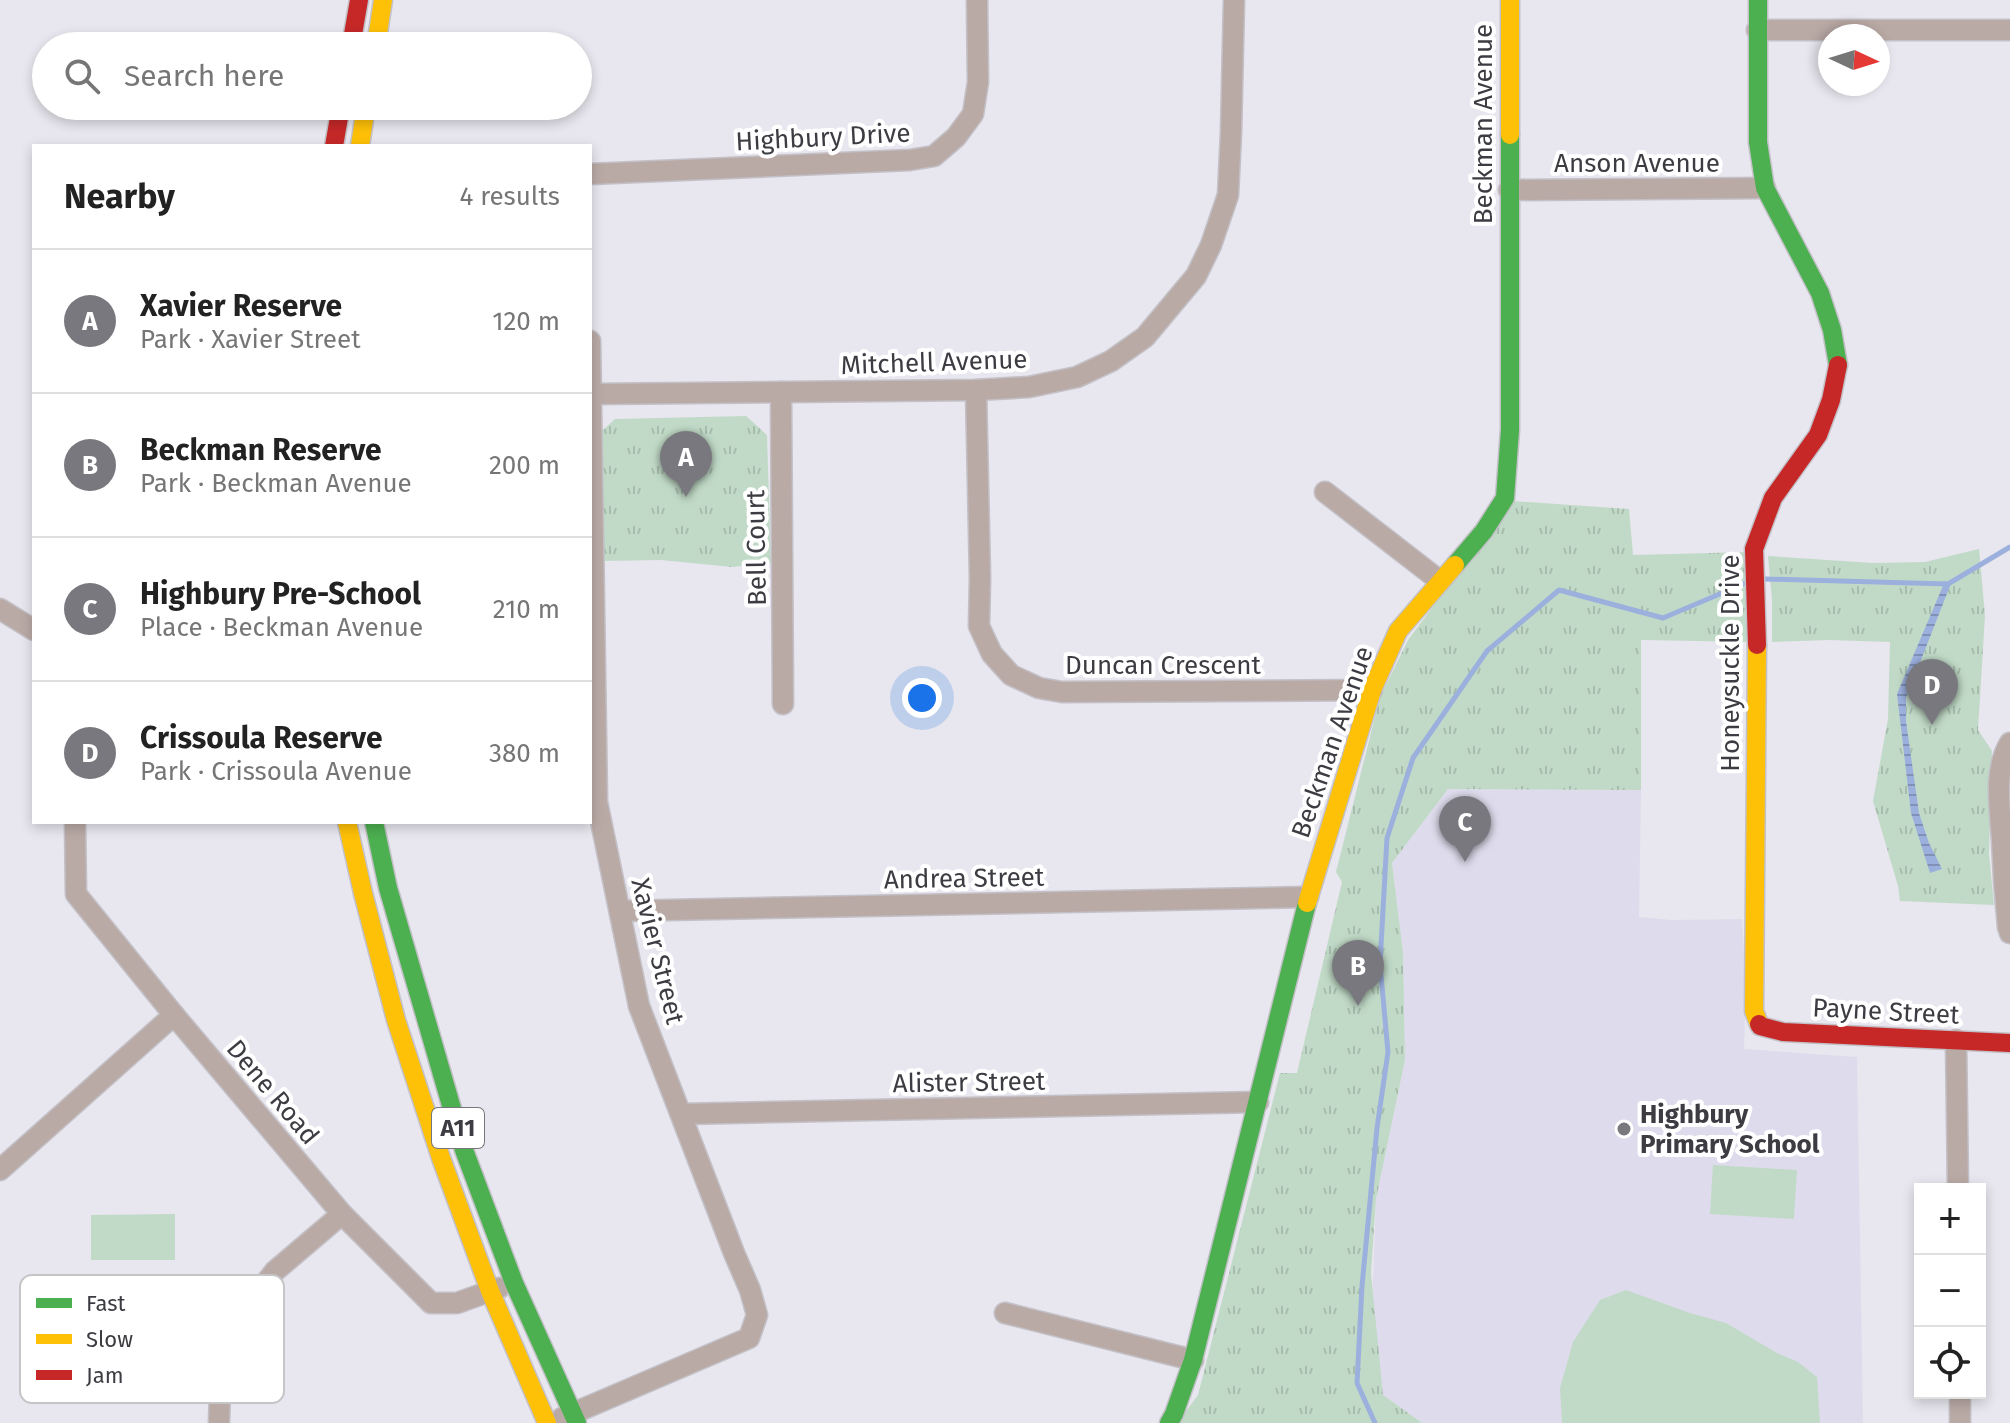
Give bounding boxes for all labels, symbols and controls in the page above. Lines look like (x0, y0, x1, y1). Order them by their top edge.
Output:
street label: Beckman Avenue (1468, 24, 1499, 224)
north arrow (1818, 24, 1890, 96)
search box (32, 32, 592, 120)
icon: search (60, 54, 104, 98)
text: Search here (124, 58, 284, 94)
street label: Highbury Drive (735, 117, 911, 158)
street label: Anson Avenue (1554, 148, 1720, 179)
text: Nearby (64, 176, 175, 217)
text: 4 results (459, 181, 560, 212)
text: Xavier Reserve (140, 288, 342, 324)
text: A (82, 306, 98, 337)
text: 120 m (492, 306, 560, 337)
text: Park · Xavier Street (140, 324, 361, 355)
street label: Mitchell Avenue (840, 344, 1028, 381)
pin: A (660, 431, 712, 497)
text: Beckman Reserve (140, 432, 382, 468)
text: B (82, 450, 98, 481)
text: 200 m (489, 450, 560, 481)
text: Park · Beckman Avenue (140, 468, 412, 499)
street label: Bell Court (740, 489, 773, 606)
street label: Honeysuckle Drive (1715, 554, 1746, 772)
text: Highbury Pre-School (140, 576, 421, 612)
text: C (83, 594, 97, 625)
text: 210 m (493, 594, 560, 625)
text: Place · Beckman Avenue (140, 612, 423, 643)
street label: Beckman Avenue (1285, 642, 1380, 842)
street label: Duncan Crescent (1065, 650, 1262, 681)
pin: D (1906, 659, 1958, 725)
your location (902, 678, 942, 718)
text: Crissoula Reserve (140, 720, 383, 756)
text: D (82, 738, 98, 769)
text: 380 m (489, 738, 560, 769)
text: Park · Crissoula Avenue (140, 756, 412, 787)
pin: C (1439, 796, 1491, 862)
street label: Andrea Street (884, 862, 1045, 895)
street label: Xavier Street (624, 875, 691, 1028)
pin: B (1332, 940, 1384, 1006)
street label: Payne Street (1812, 992, 1961, 1031)
street label: Dene Road (220, 1034, 325, 1151)
street label: Alister Street (892, 1066, 1046, 1099)
place label: Highbury Primary School (1640, 1099, 1820, 1160)
road number: A11 (432, 1108, 484, 1148)
marker: Highbury Primary School (1615, 1120, 1633, 1138)
map controls (1914, 1183, 1986, 1399)
button: + (1914, 1183, 1986, 1255)
button: − (1914, 1255, 1986, 1327)
legend (20, 1275, 284, 1403)
text: Fast (86, 1290, 126, 1317)
text: Slow (86, 1326, 133, 1353)
button: locate (1914, 1327, 1986, 1399)
text: Jam (86, 1362, 124, 1389)

